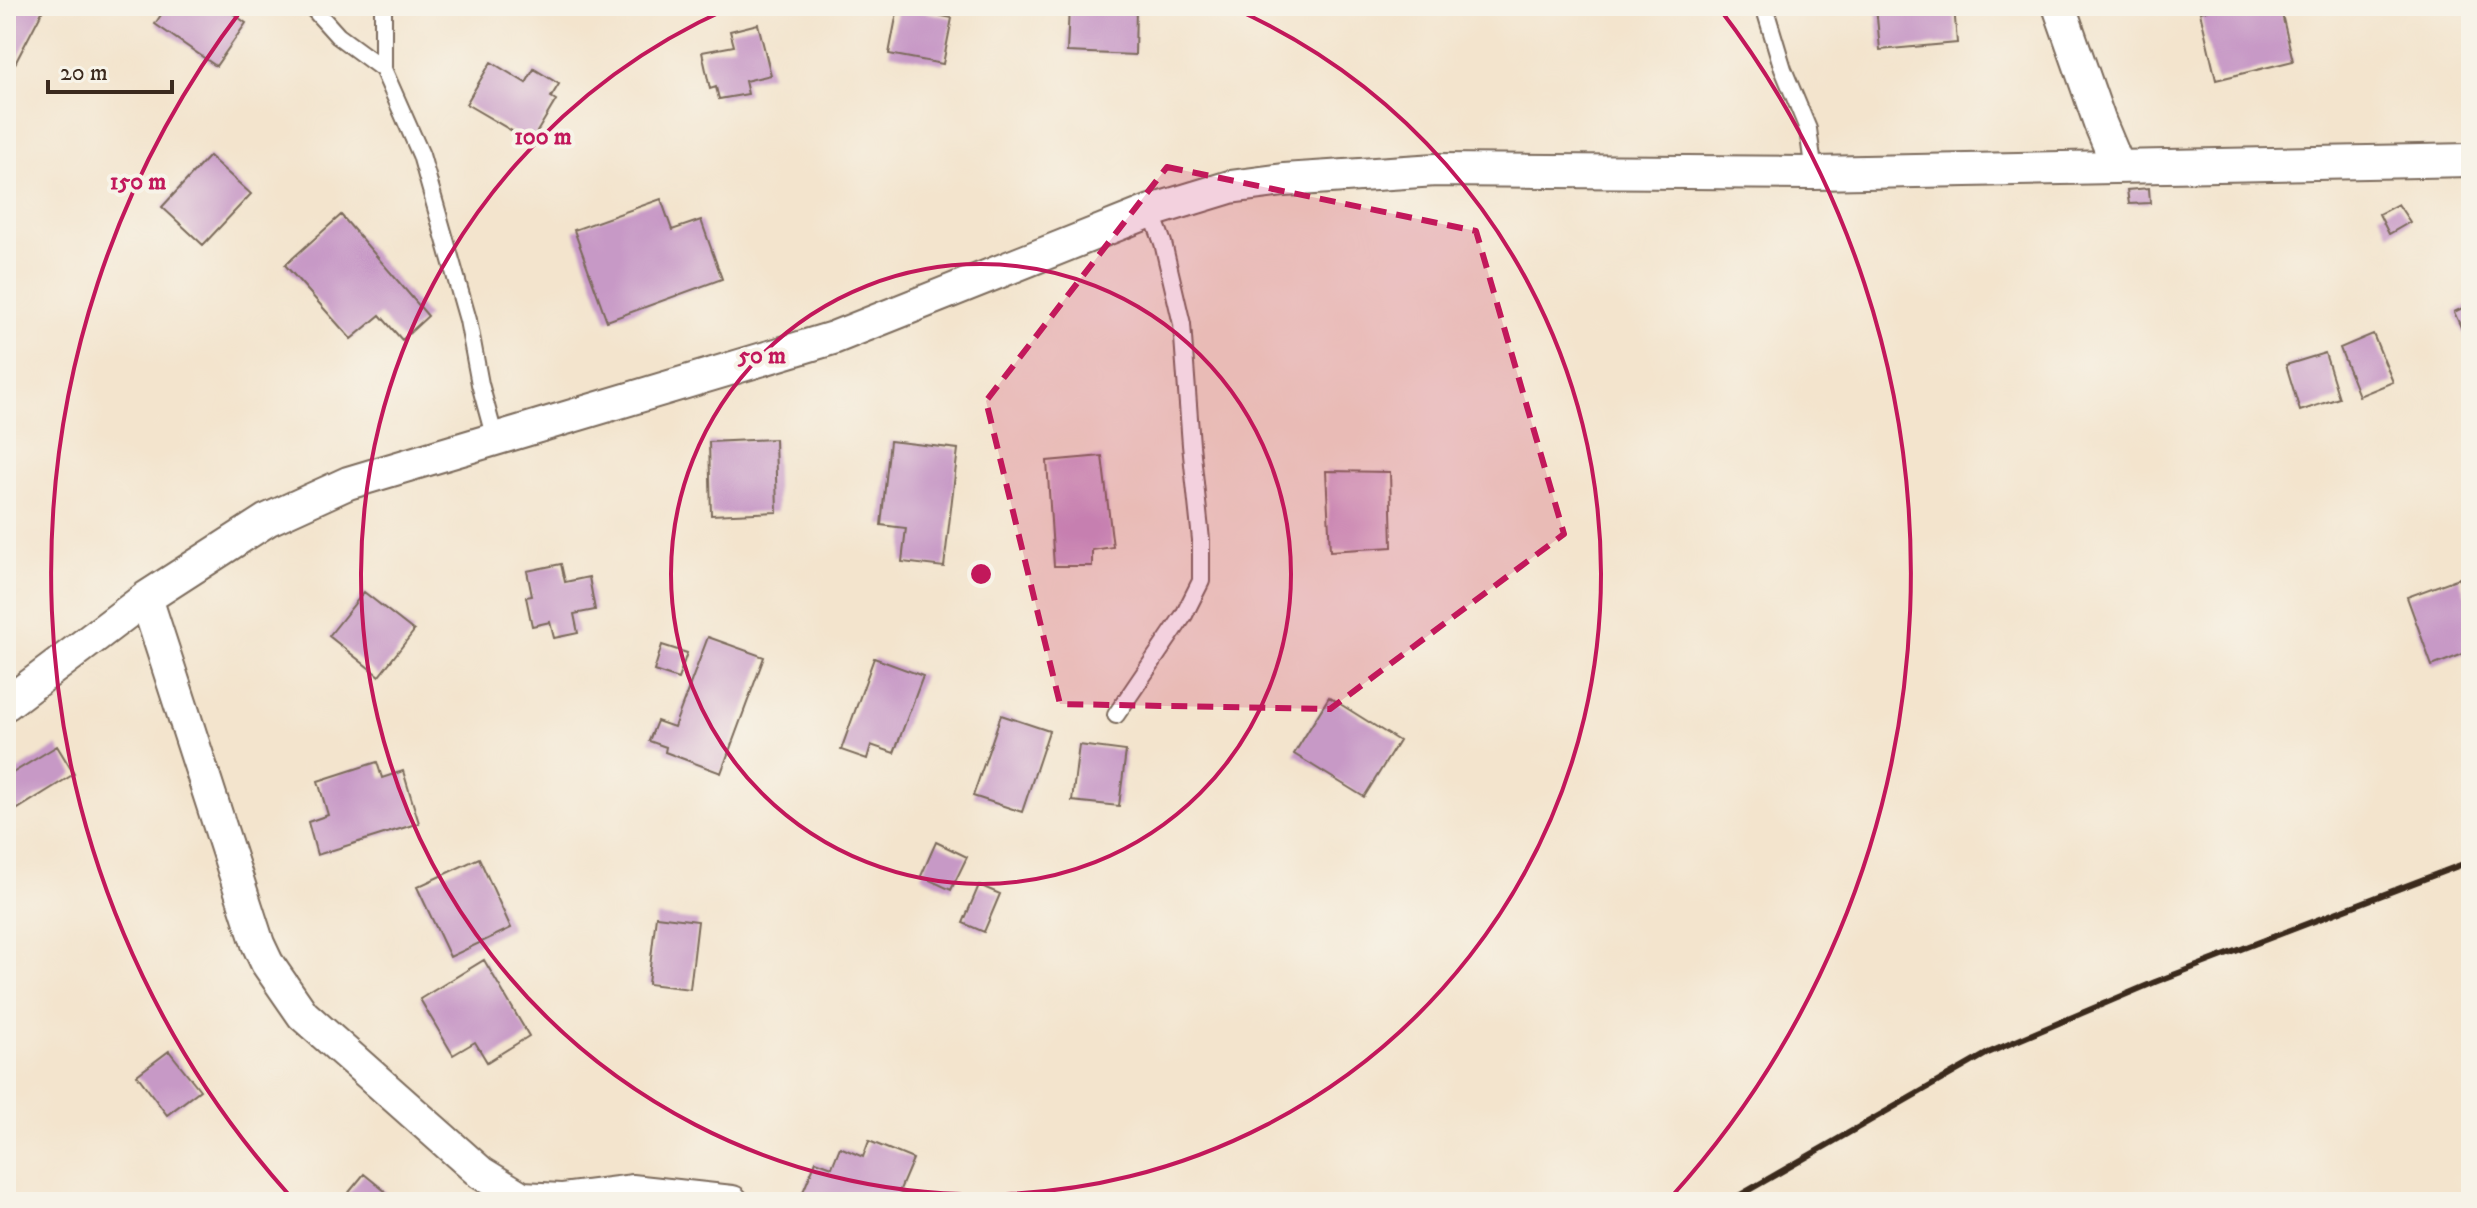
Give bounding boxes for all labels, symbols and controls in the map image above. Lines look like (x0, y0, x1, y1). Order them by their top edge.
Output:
scale bar (48, 44, 172, 94)
text: 20 m (60, 58, 108, 88)
text: 100 m (514, 122, 572, 152)
text: 150 m (110, 167, 166, 197)
text: 50 m (737, 341, 786, 371)
centre of rings (967, 560, 995, 588)

